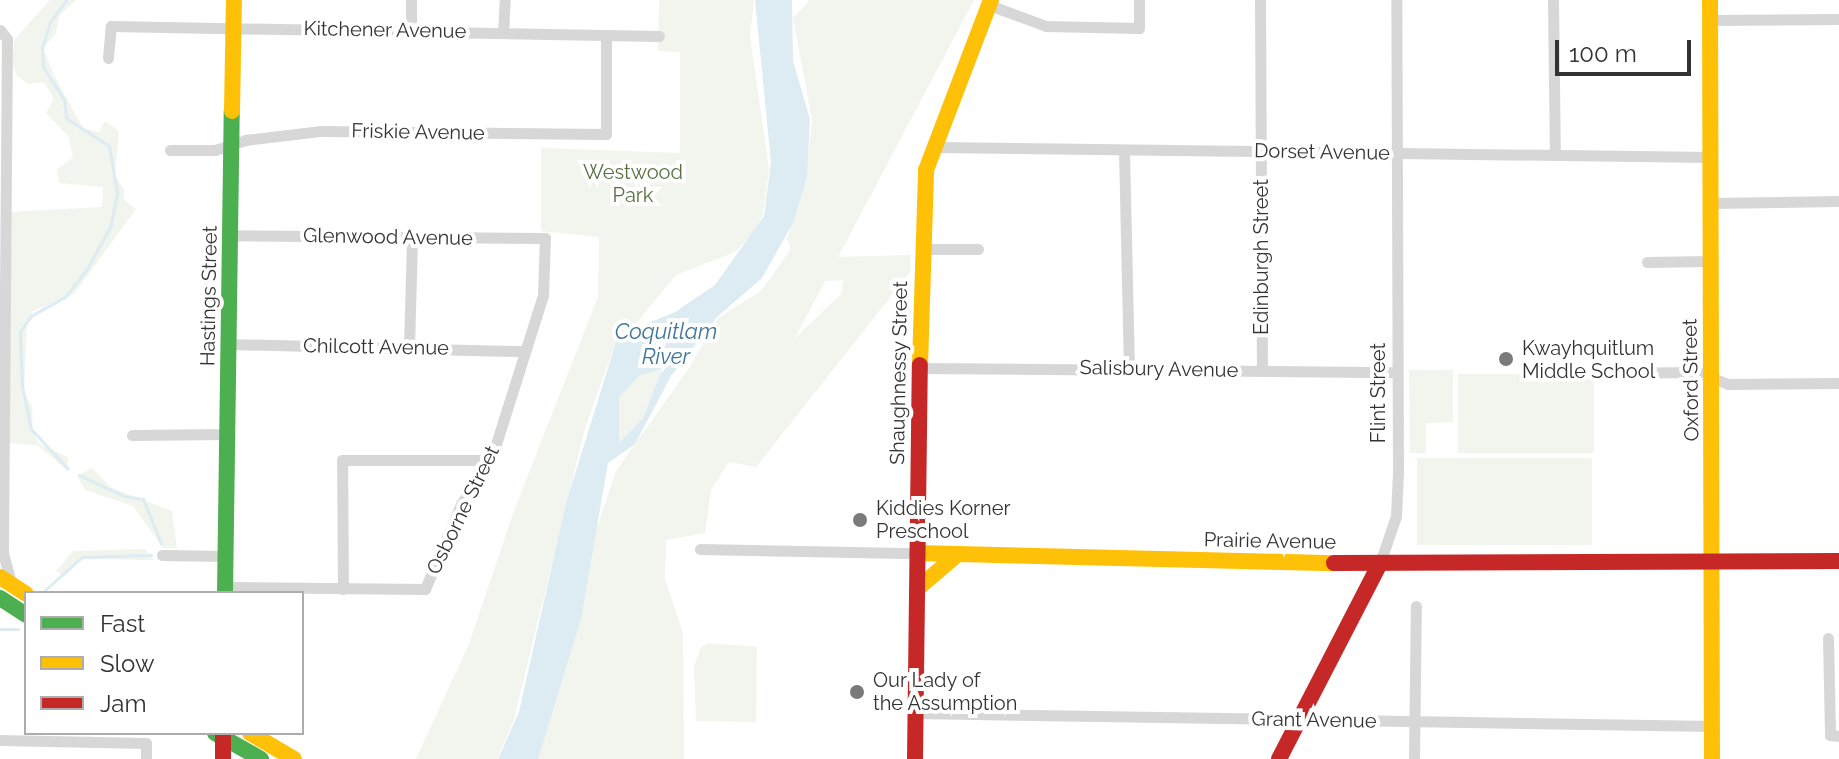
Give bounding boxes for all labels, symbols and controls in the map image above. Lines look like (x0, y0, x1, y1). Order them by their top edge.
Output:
street label: Kitchener Avenue (303, 17, 467, 43)
scale bar (1559, 24, 1695, 74)
text: 100 m (1569, 39, 1637, 68)
street label: Friskie Avenue (351, 119, 485, 145)
street label: Dorset Avenue (1254, 139, 1390, 165)
park label: Westwood Park (583, 160, 683, 207)
street label: Edinburgh Street (1249, 179, 1273, 335)
street label: Glenwood Avenue (303, 224, 473, 250)
street label: Hastings Street (196, 226, 222, 366)
street label: Shaughnessy Street (885, 281, 913, 465)
water label: Coquitlam River (615, 318, 717, 370)
street label: Oxford Street (1678, 318, 1704, 442)
street label: Chilcott Avenue (303, 334, 449, 360)
place label: Kwayhquitlum Middle School (1522, 336, 1655, 383)
street label: Flint Street (1366, 343, 1390, 443)
marker: Kwayhquitlum Middle School (1497, 350, 1515, 368)
street label: Salisbury Avenue (1079, 356, 1239, 382)
street label: Osborne Street (422, 442, 504, 578)
place label: Kiddies Korner Preschool (876, 496, 1011, 543)
marker: Kiddies Korner Preschool (851, 511, 869, 529)
street label: Prairie Avenue (1203, 528, 1337, 554)
legend (24, 591, 304, 735)
text: Fast (100, 609, 145, 638)
text: Slow (100, 649, 154, 678)
place label: Our Lady of the Assumption (873, 668, 1018, 715)
marker: Our Lady of the Assumption (848, 683, 866, 701)
text: Jam (100, 689, 146, 718)
street label: Grant Avenue (1251, 707, 1377, 733)

